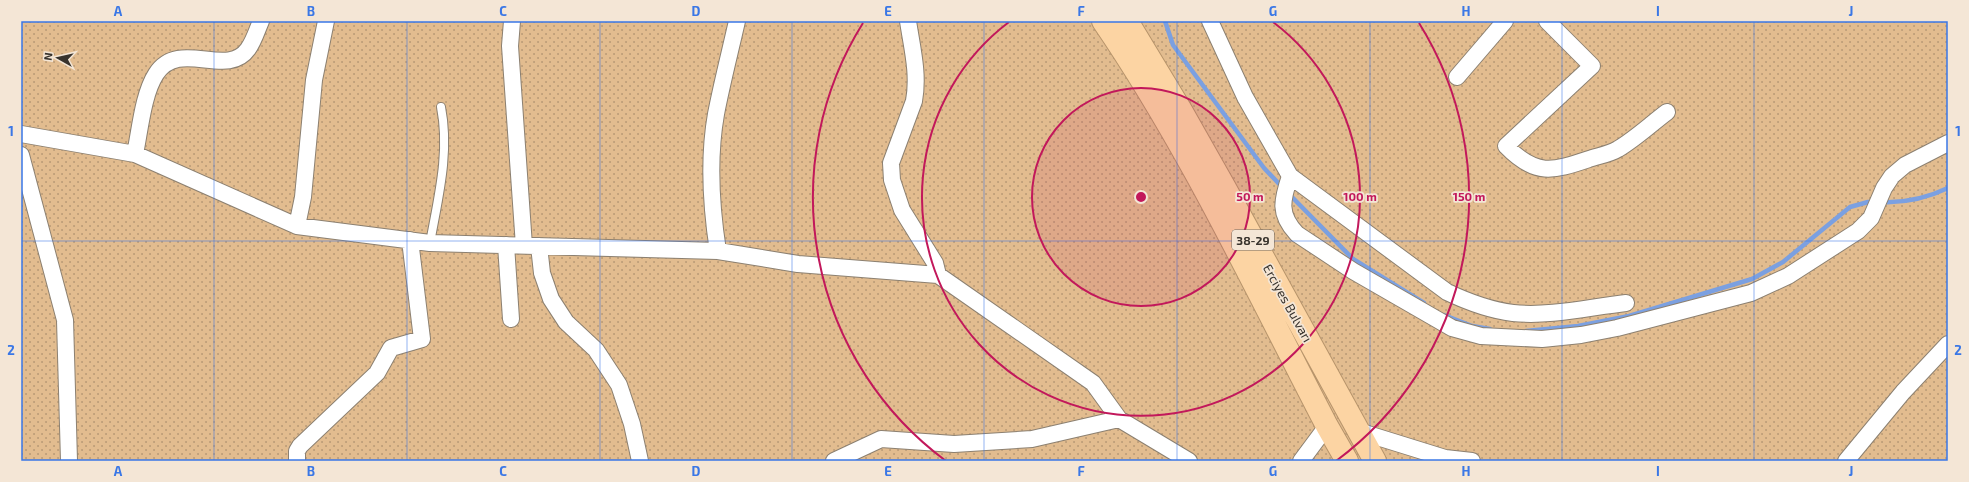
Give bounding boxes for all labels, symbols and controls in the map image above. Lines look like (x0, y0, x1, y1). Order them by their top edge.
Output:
text: A (114, 3, 123, 19)
text: B (307, 3, 315, 19)
text: C (499, 3, 507, 19)
text: D (692, 3, 701, 19)
text: E (884, 3, 892, 19)
text: F (1077, 3, 1085, 19)
text: G (1269, 3, 1277, 19)
text: H (1462, 3, 1471, 19)
text: I (1656, 3, 1660, 19)
text: J (1849, 3, 1853, 19)
north arrow (38, 38, 78, 78)
text: N (41, 52, 55, 61)
text: 1 (8, 123, 14, 139)
text: 1 (1955, 123, 1961, 139)
text: 50 m (1236, 189, 1264, 203)
text: 100 m (1343, 189, 1377, 203)
text: 150 m (1453, 189, 1485, 203)
centre of rings (1134, 190, 1148, 204)
road number: 38-29 (1232, 230, 1274, 250)
street label: Erciyes Bulvarı (1260, 261, 1316, 345)
text: 2 (7, 342, 15, 358)
text: 2 (1954, 342, 1962, 358)
text: A (114, 463, 123, 479)
text: B (307, 463, 315, 479)
text: C (499, 463, 507, 479)
text: D (692, 463, 701, 479)
text: E (884, 463, 892, 479)
text: F (1077, 463, 1085, 479)
text: G (1269, 463, 1277, 479)
text: H (1462, 463, 1471, 479)
text: I (1656, 463, 1660, 479)
text: J (1849, 463, 1853, 479)

